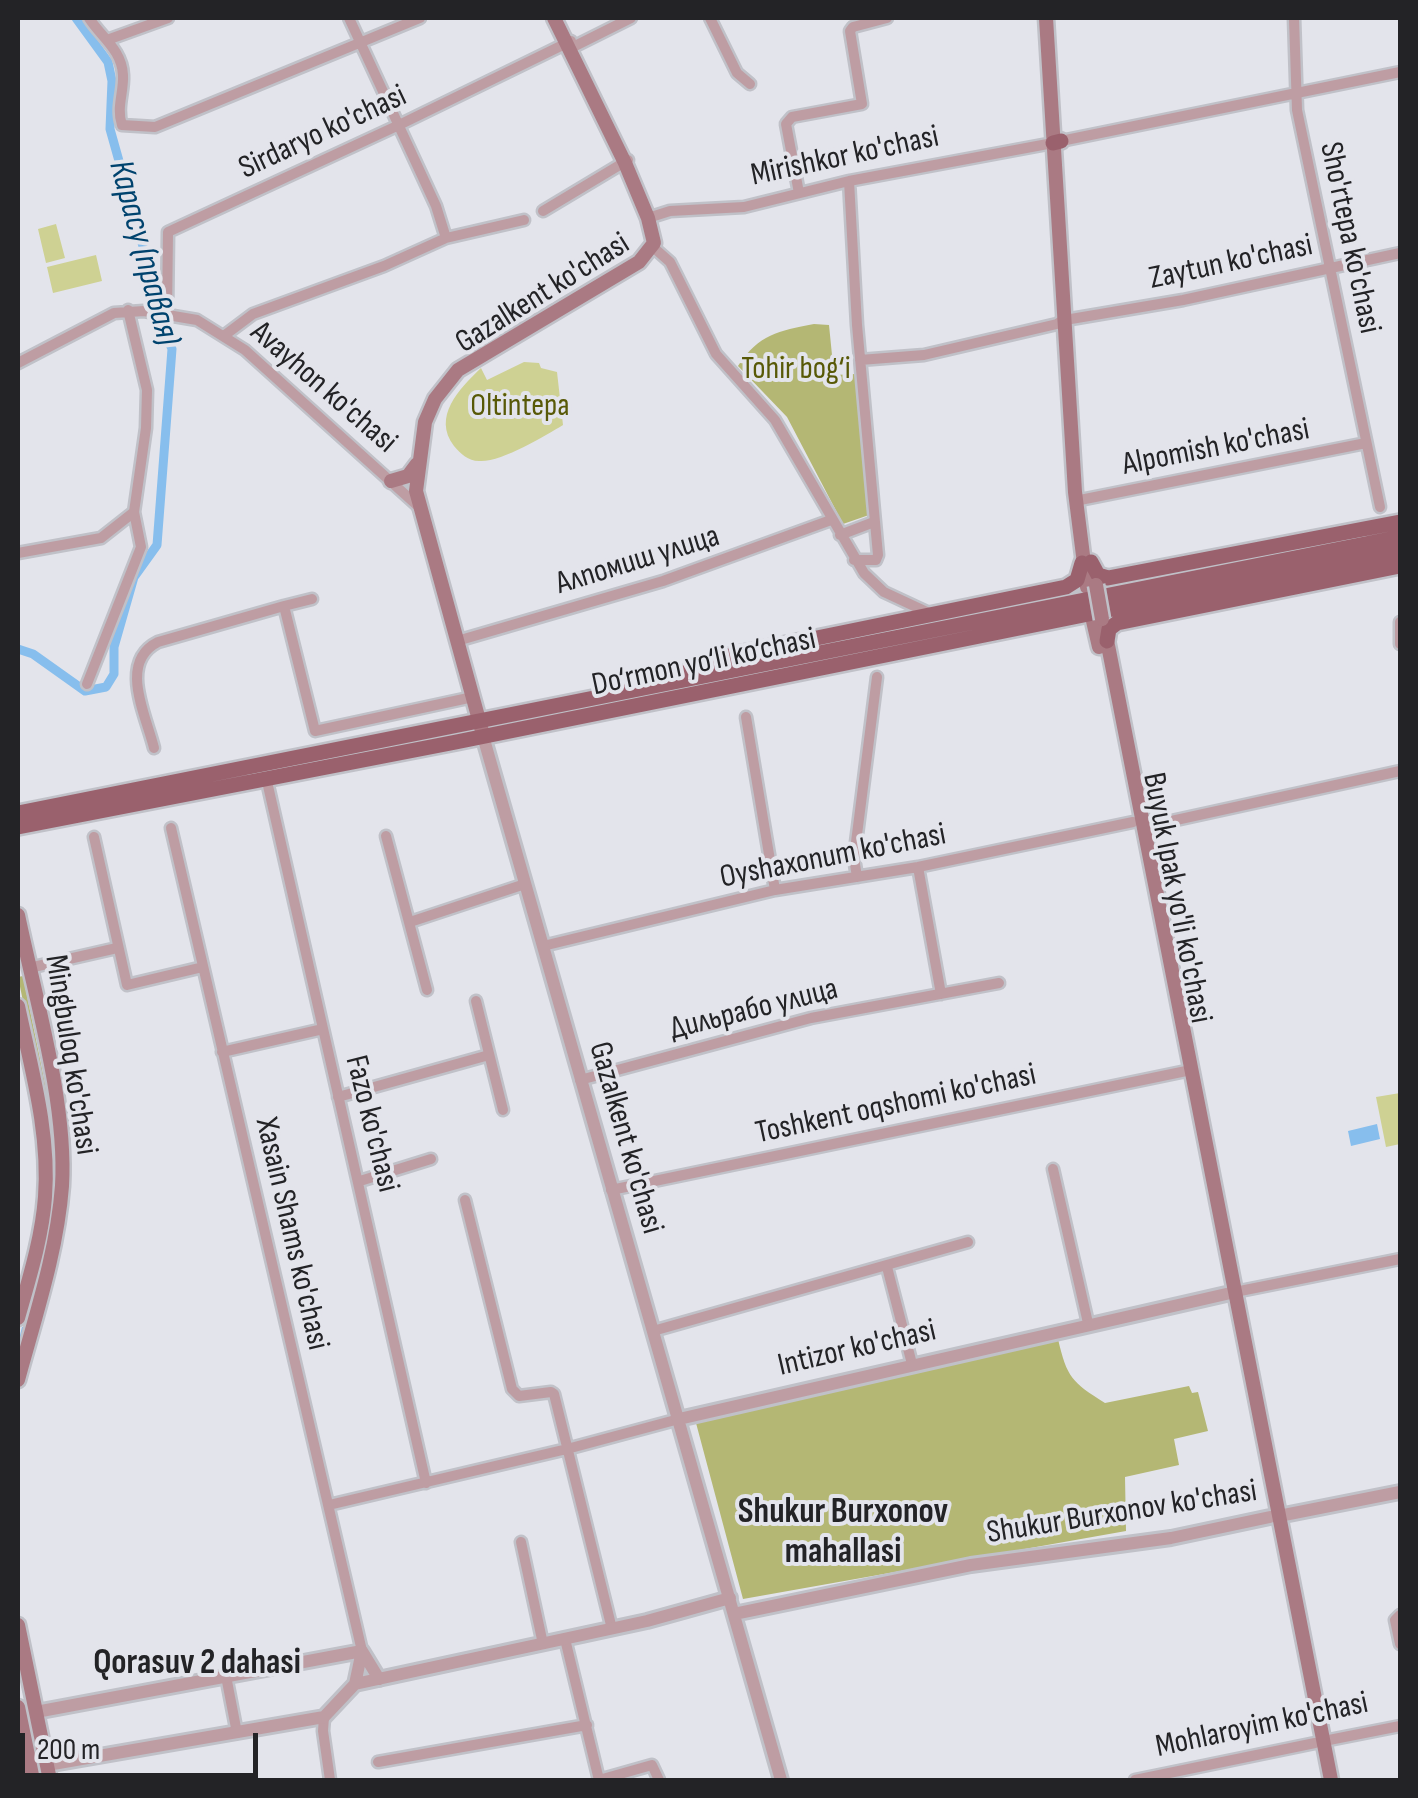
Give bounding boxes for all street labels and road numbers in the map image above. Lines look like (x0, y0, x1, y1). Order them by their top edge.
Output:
street label: Sirdaryo ko'chasi (233, 78, 413, 188)
street label: Mirishkor ko'chasi (748, 118, 942, 196)
street label: Sho'rtepa ko'chasi (1310, 139, 1388, 337)
street label: Gazalkent ko'chasi (449, 225, 637, 363)
street label: Zaytun ko'chasi (1146, 227, 1316, 299)
street label: Avayhon ko'chasi (242, 314, 404, 462)
street label: Alpomish ko'chasi (1119, 411, 1313, 485)
street label: Алпомиш улица (552, 518, 724, 604)
street label: Do‘rmon yo‘li ko‘chasi (589, 621, 819, 705)
street label: Buyuk Ipak yo'li ko'chasi (1133, 770, 1219, 1026)
street label: Oyshaxonum ko'chasi (717, 816, 949, 898)
street label: Mingbuloq ko'chasi (35, 952, 105, 1158)
street label: Дильрабо улица (666, 971, 842, 1049)
street label: Gazalkent ko'chasi (579, 1038, 671, 1238)
street label: Fazo ko'chasi (335, 1052, 407, 1196)
street label: Toshkent oqshomi ko'chasi (752, 1057, 1040, 1153)
street label: Xasain Shams ko'chasi (246, 1114, 336, 1354)
street label: Intizor ko'chasi (774, 1312, 940, 1386)
street label: Shukur Burxonov ko'chasi (984, 1473, 1260, 1553)
street label: Mohlaroyim ko'chasi (1152, 1685, 1372, 1767)

